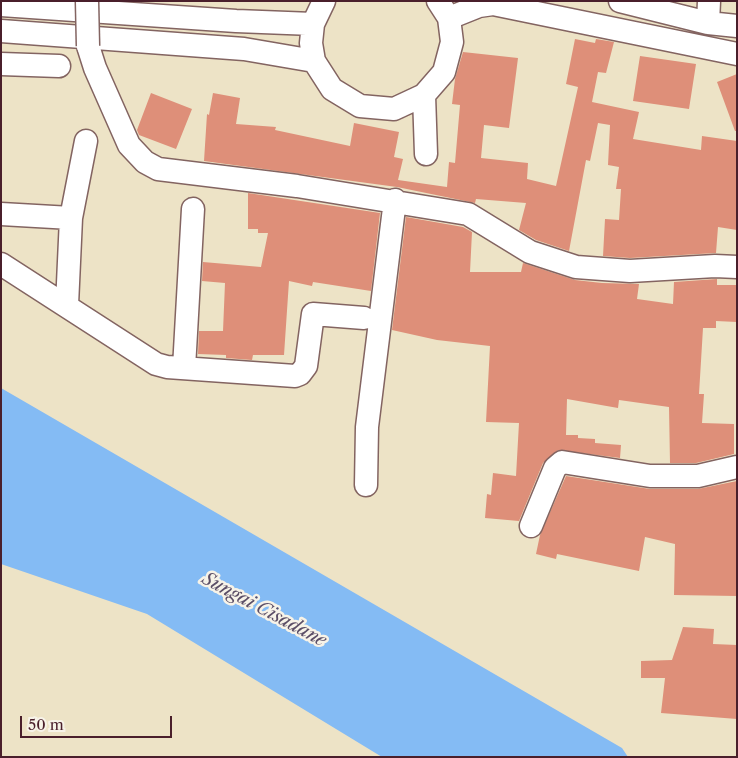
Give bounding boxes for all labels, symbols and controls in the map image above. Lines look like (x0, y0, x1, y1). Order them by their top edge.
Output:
water label: Sungai Cisadane (198, 568, 330, 652)
scale bar (22, 706, 175, 738)
text: 50 m (28, 715, 64, 734)

